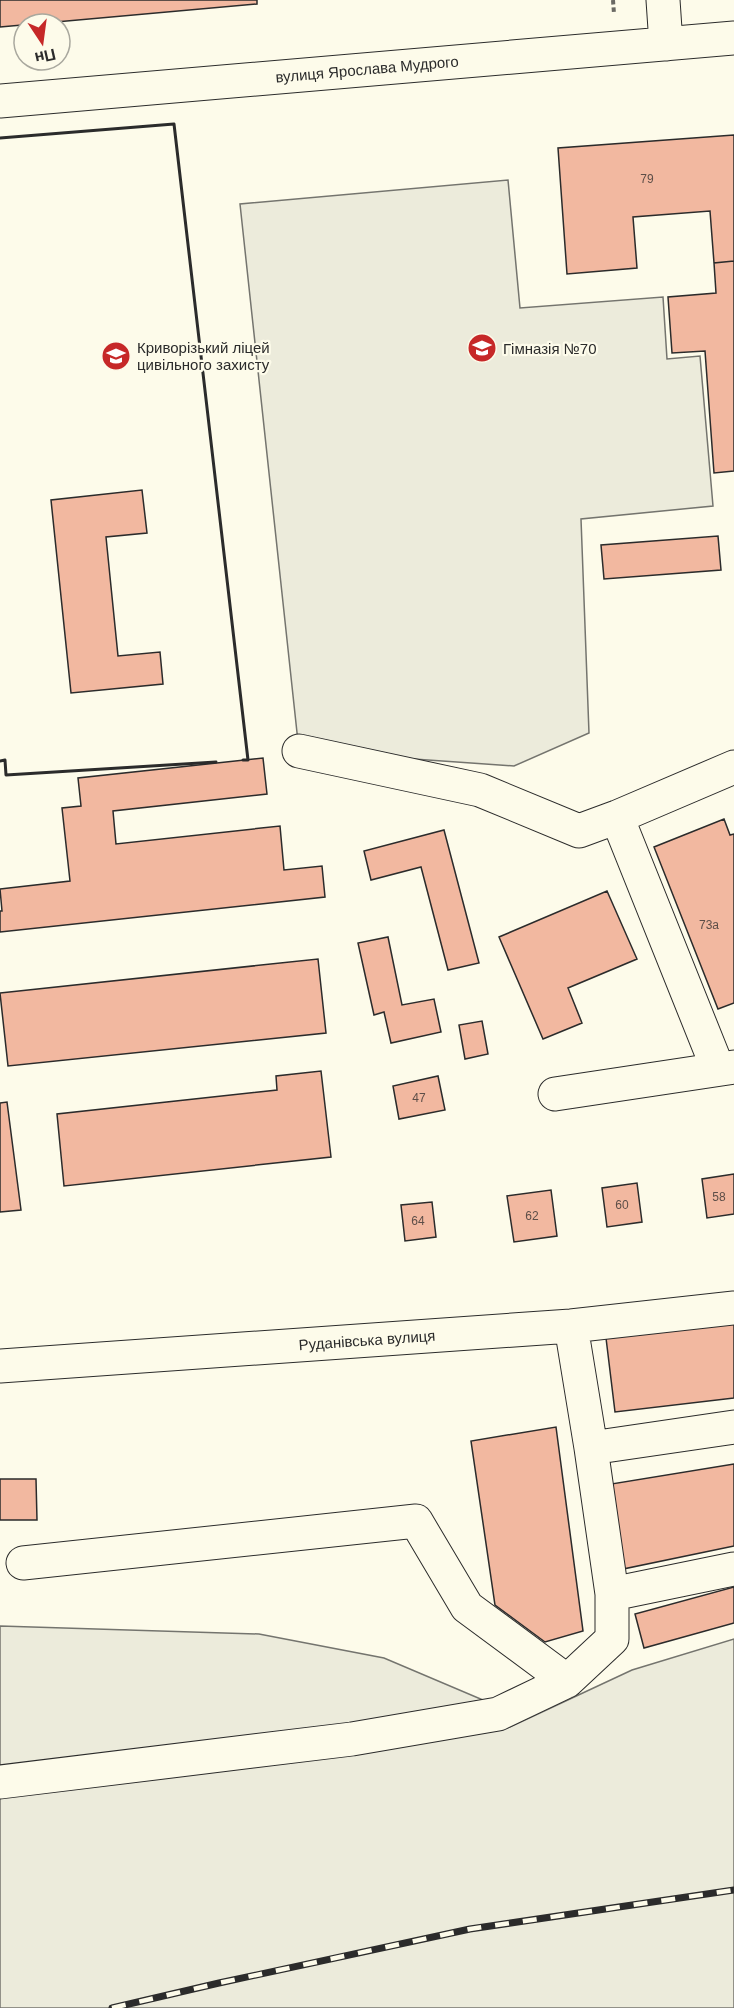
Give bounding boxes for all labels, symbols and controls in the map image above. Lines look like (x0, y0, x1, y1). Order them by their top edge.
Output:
north arrow (12, 12, 72, 72)
text: Пн (33, 45, 57, 67)
street label: вулиця Ярослава Мудрого (275, 53, 459, 85)
house number: 79 (640, 172, 654, 186)
school or university icon: Гімназія №70 (466, 332, 498, 364)
place label: Криворізький ліцей цивільного захисту (137, 339, 270, 373)
school or university icon: Криворізький ліцей цивільного захисту (100, 340, 132, 372)
place label: Гімназія №70 (503, 340, 597, 357)
house number: 73а (699, 918, 719, 932)
house number: 47 (412, 1091, 426, 1105)
house number: 58 (712, 1190, 726, 1204)
house number: 60 (615, 1198, 629, 1212)
house number: 62 (525, 1209, 539, 1223)
house number: 64 (411, 1214, 425, 1228)
street label: Руданівська вулиця (298, 1327, 436, 1353)

